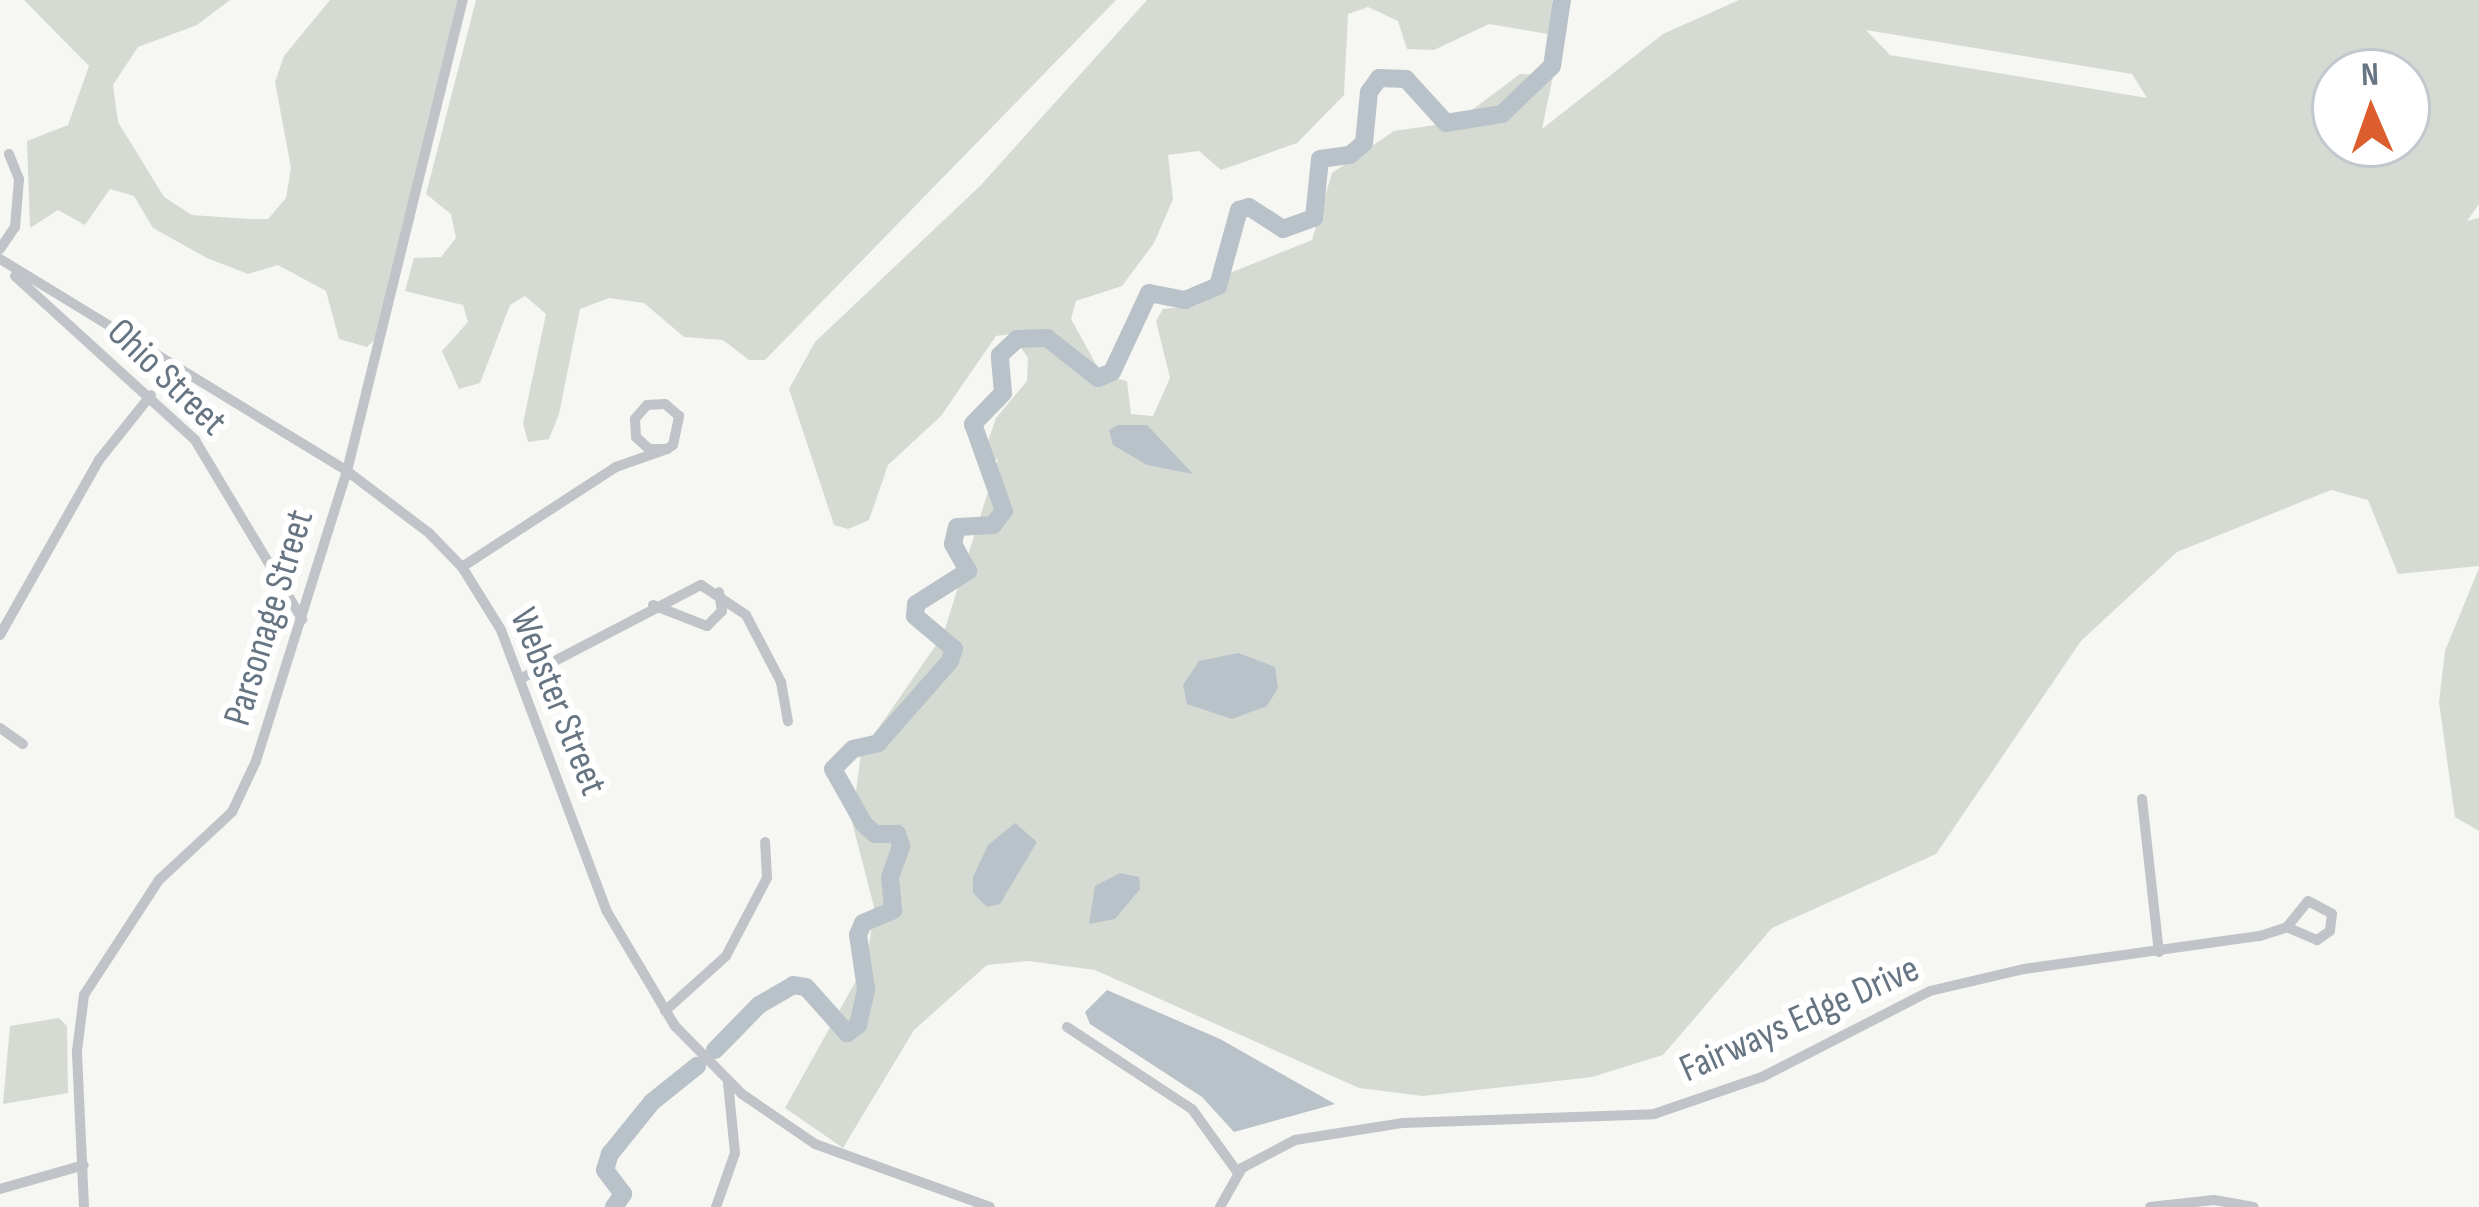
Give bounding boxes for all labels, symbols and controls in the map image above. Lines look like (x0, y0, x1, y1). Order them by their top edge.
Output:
north arrow (2311, 48, 2431, 168)
text: N (2360, 55, 2379, 95)
street label: Ohio Street (97, 310, 235, 446)
street label: Parsonage Street (215, 505, 325, 731)
street label: Webster Street (498, 602, 616, 802)
street label: Fairways Edge Drive (1673, 946, 1927, 1094)

